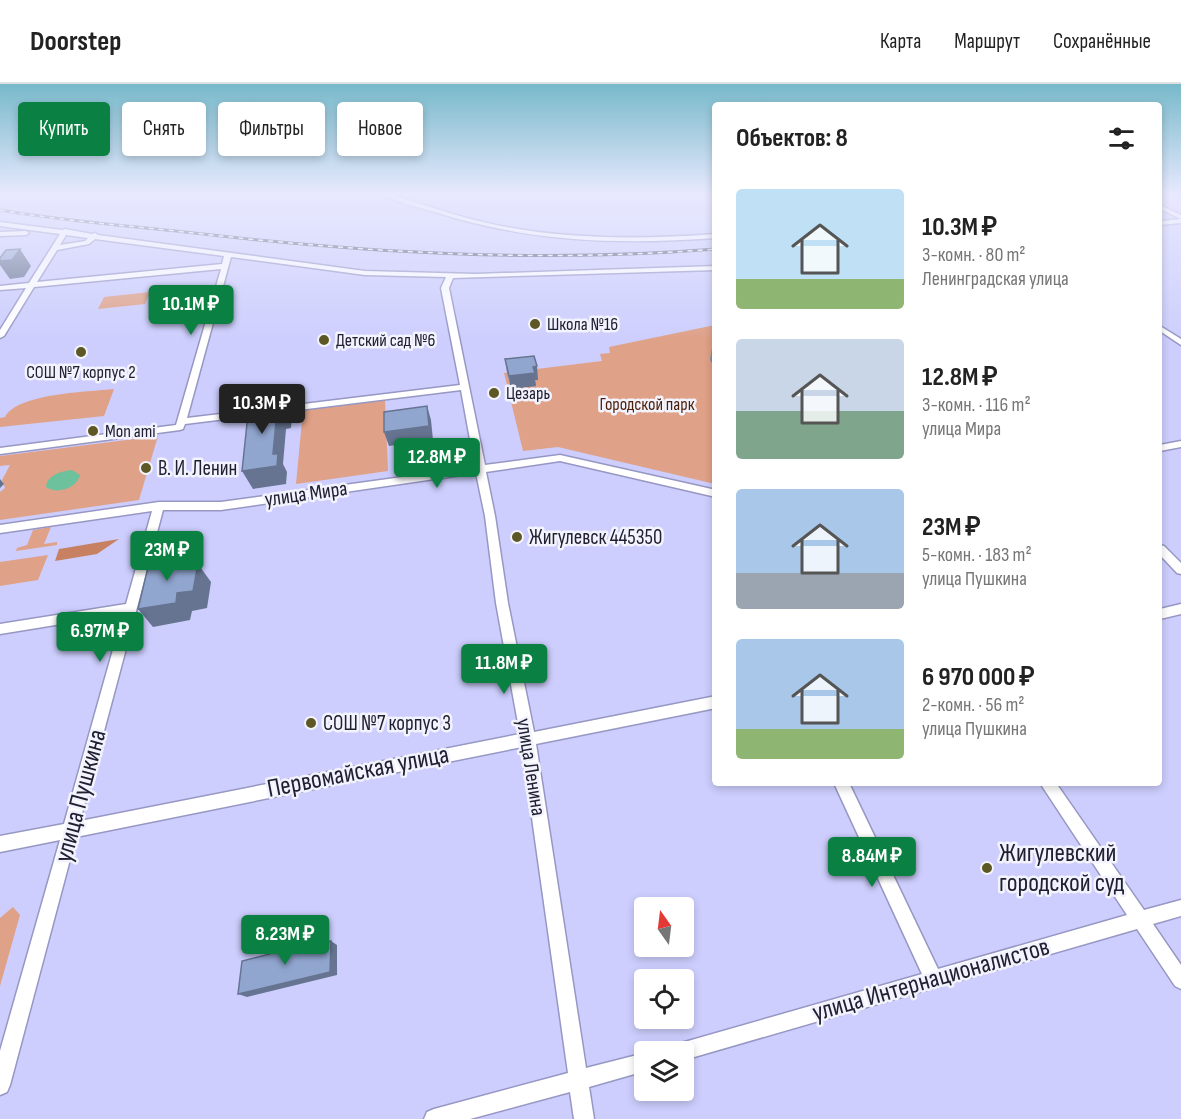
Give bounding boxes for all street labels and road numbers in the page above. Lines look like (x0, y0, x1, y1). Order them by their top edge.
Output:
street label: улица Мира (263, 476, 349, 512)
street label: улица Ленина (511, 717, 551, 817)
street label: улица Пушкина (48, 726, 114, 866)
street label: Первомайская улица (265, 739, 451, 805)
street label: улица Интернационалистов (809, 931, 1053, 1029)

